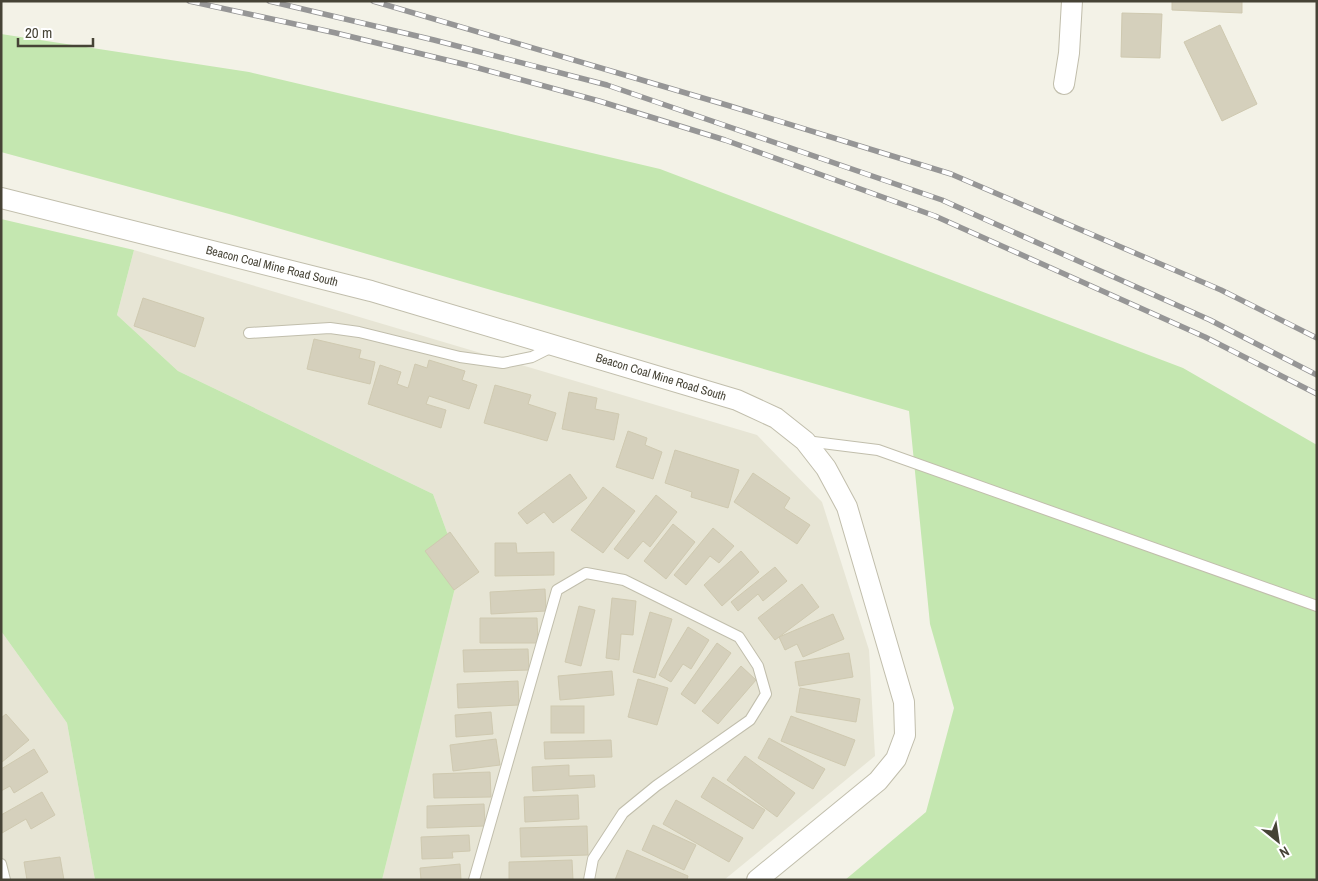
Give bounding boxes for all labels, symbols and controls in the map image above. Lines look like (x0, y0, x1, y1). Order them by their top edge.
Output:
scale bar (18, 15, 92, 47)
text: 20 m (25, 22, 52, 43)
street label: Beacon Coal Mine Road South (204, 242, 340, 290)
street label: Beacon Coal Mine Road South (594, 350, 728, 404)
north arrow (1253, 816, 1303, 866)
text: N (1276, 842, 1293, 862)

